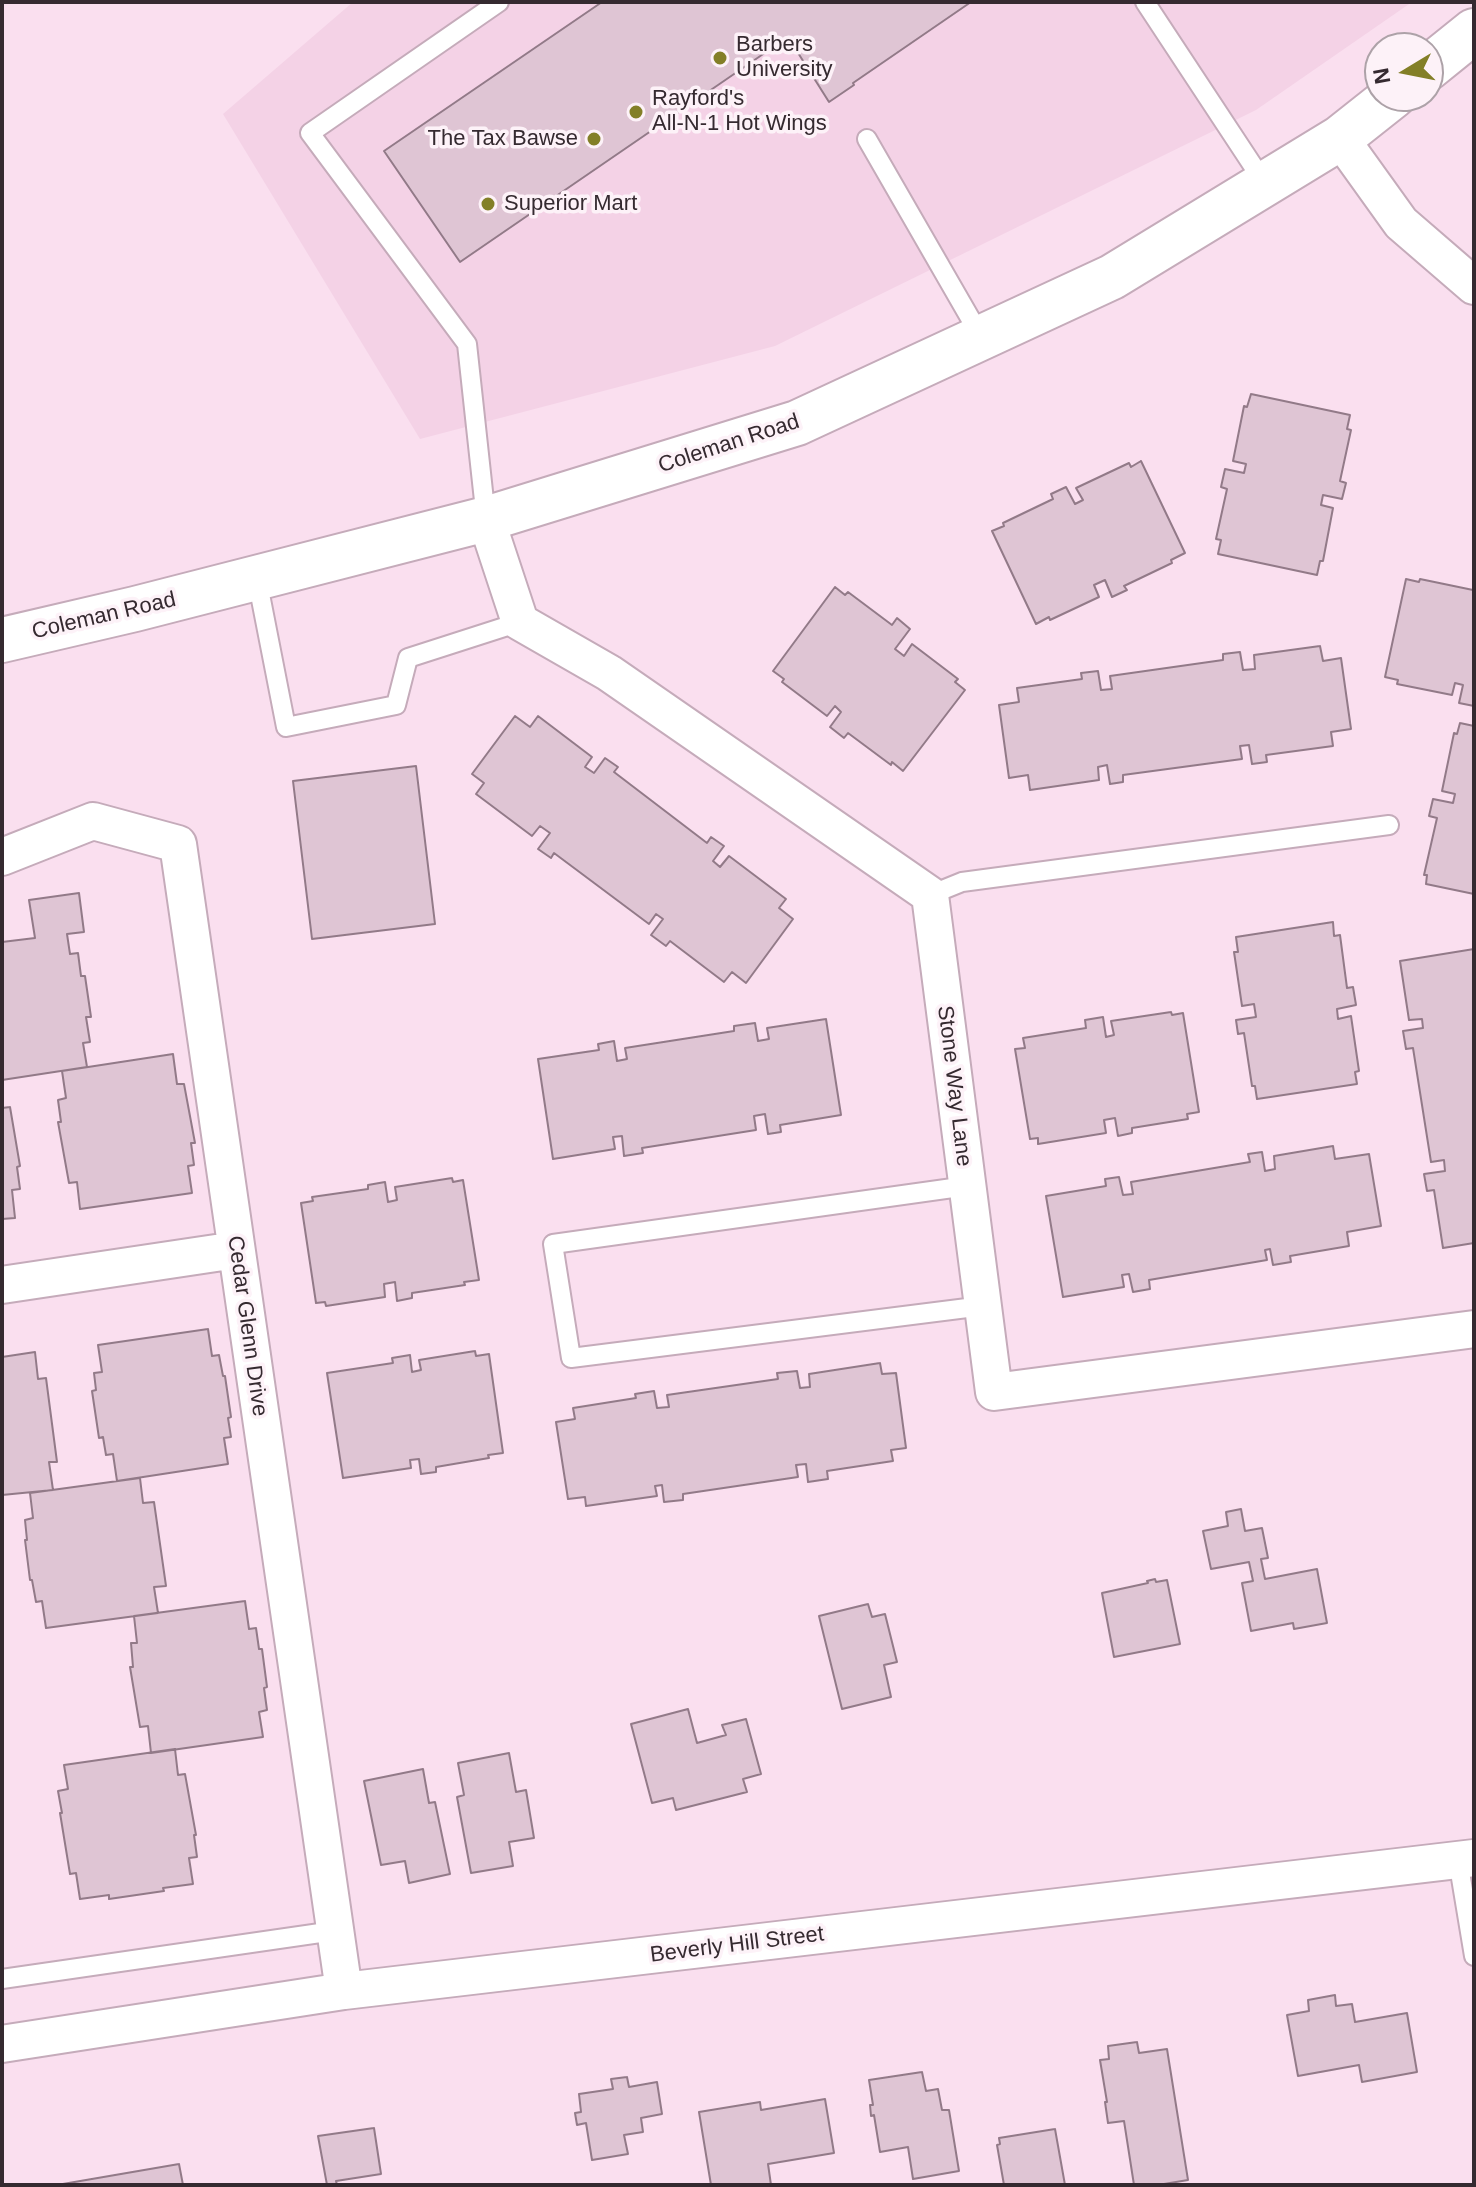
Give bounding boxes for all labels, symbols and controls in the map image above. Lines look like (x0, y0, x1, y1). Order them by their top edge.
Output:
place label: Barbers University (736, 32, 833, 84)
north arrow (1364, 32, 1444, 112)
marker: Barbers University (711, 49, 729, 67)
text: N (1368, 66, 1396, 86)
place label: Rayford's All-N-1 Hot Wings (652, 86, 827, 138)
marker: Rayford's All-N-1 Hot Wings (627, 103, 645, 121)
place label: The Tax Bawse (428, 126, 578, 152)
marker: The Tax Bawse (585, 130, 603, 148)
place label: Superior Mart (504, 191, 637, 217)
marker: Superior Mart (479, 195, 497, 213)
street label: Coleman Road (655, 409, 803, 479)
street label: Coleman Road (30, 587, 178, 645)
street label: Stone Way Lane (931, 1004, 977, 1168)
street label: Cedar Glenn Drive (221, 1234, 273, 1418)
street label: Beverly Hill Street (649, 1921, 825, 1969)

